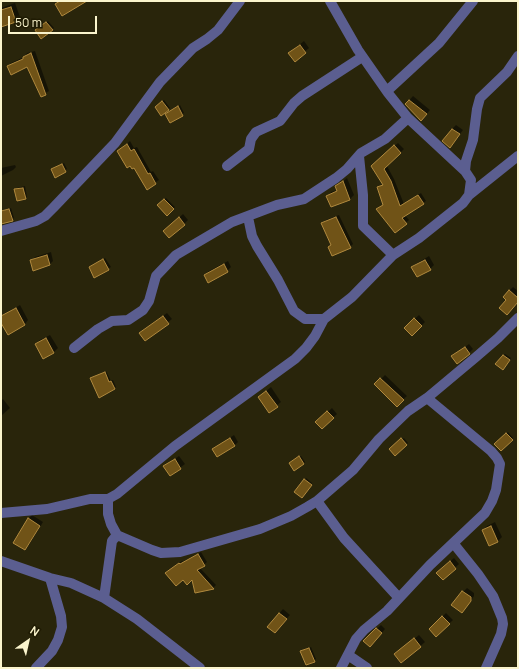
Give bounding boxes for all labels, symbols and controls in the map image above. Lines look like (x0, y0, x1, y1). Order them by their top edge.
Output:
scale bar (10, 8, 99, 34)
text: 50 m (15, 14, 42, 31)
north arrow (8, 621, 48, 661)
text: N (28, 622, 42, 639)

